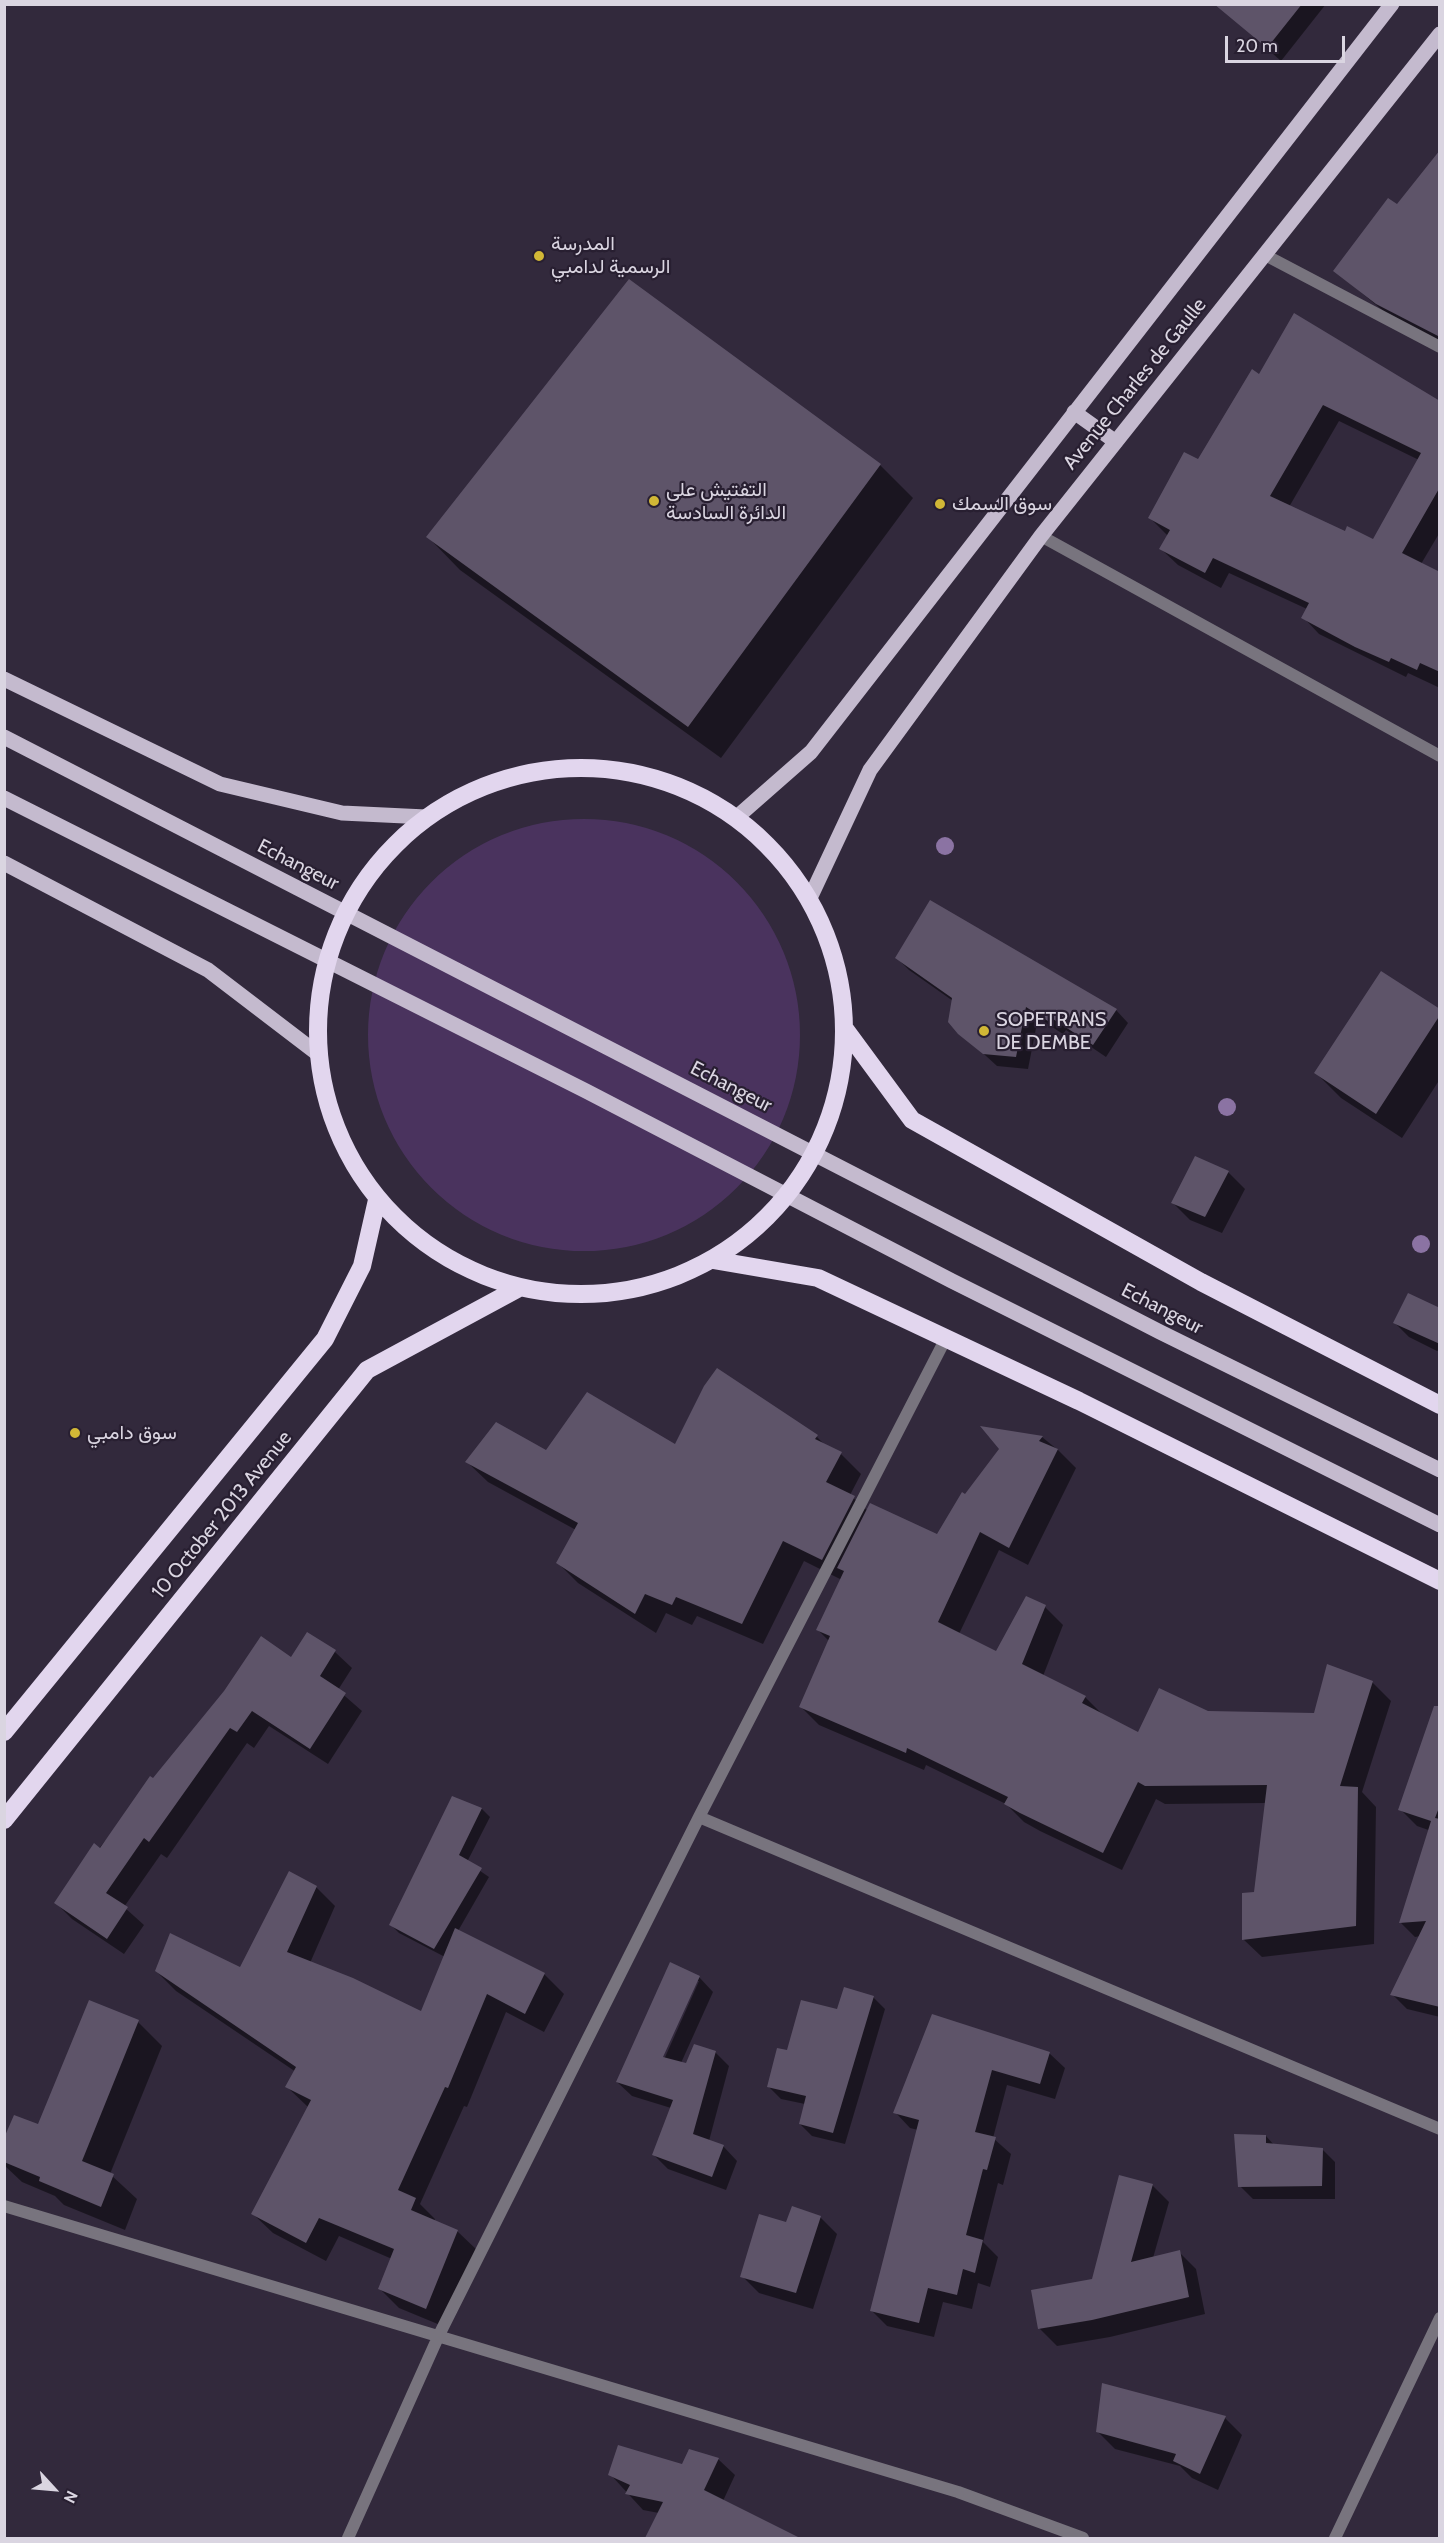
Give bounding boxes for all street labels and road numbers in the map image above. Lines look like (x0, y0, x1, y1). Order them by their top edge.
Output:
street label: Avenue Charles de Gaulle (1058, 293, 1212, 475)
street label: Echangeur (253, 834, 343, 896)
street label: Echangeur (686, 1056, 776, 1118)
street label: Echangeur (1117, 1278, 1207, 1340)
street label: 10 October 2013 Avenue (147, 1426, 297, 1604)

